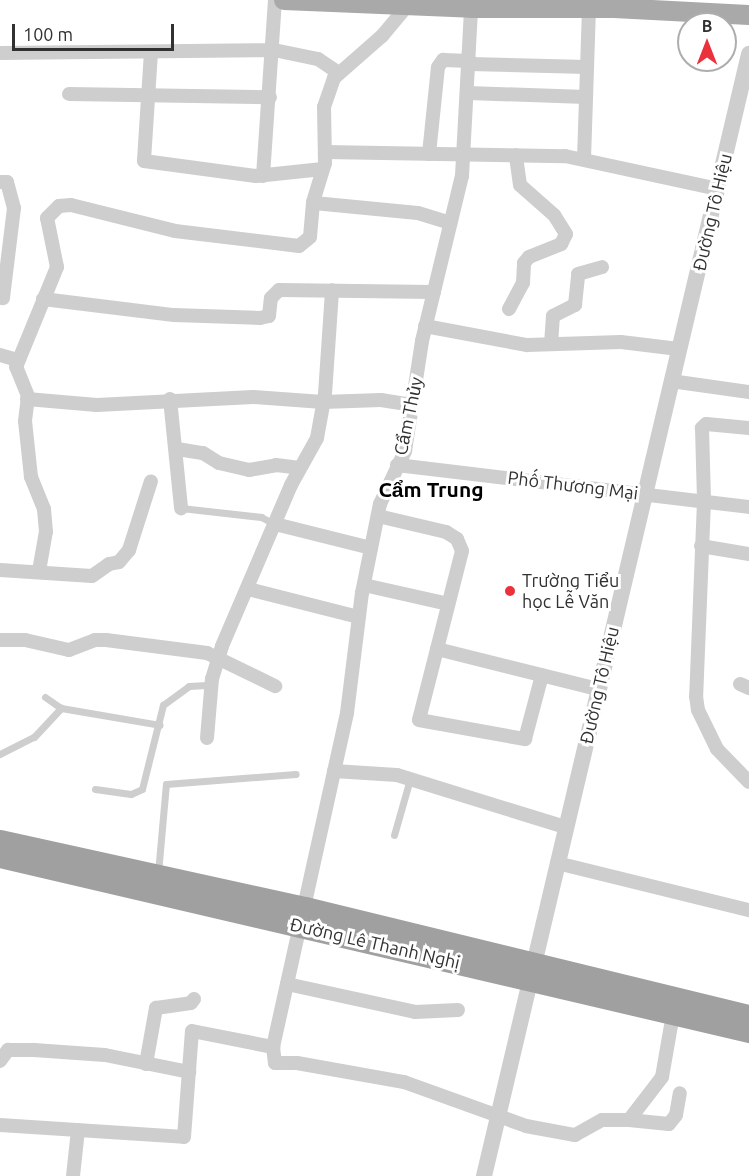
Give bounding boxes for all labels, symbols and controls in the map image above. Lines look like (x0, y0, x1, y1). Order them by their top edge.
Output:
scale bar (15, 12, 177, 50)
north arrow (677, 12, 737, 72)
text: B (702, 17, 712, 35)
text: 100 m (23, 24, 73, 44)
street label: Đường Tô Hiệu (688, 151, 736, 273)
street label: Cẩm Thủy (389, 375, 427, 457)
street label: Phố Thương Mại (507, 466, 639, 504)
district label: Cẩm Trung (378, 476, 484, 502)
place label: Trường Tiểu học Lễ Văn (522, 570, 619, 612)
marker: Trường Tiểu học Lễ Văn (503, 584, 517, 598)
street label: Đường Tô Hiệu (575, 624, 623, 746)
street label: Đường Lê Thanh Nghị (288, 913, 462, 973)

